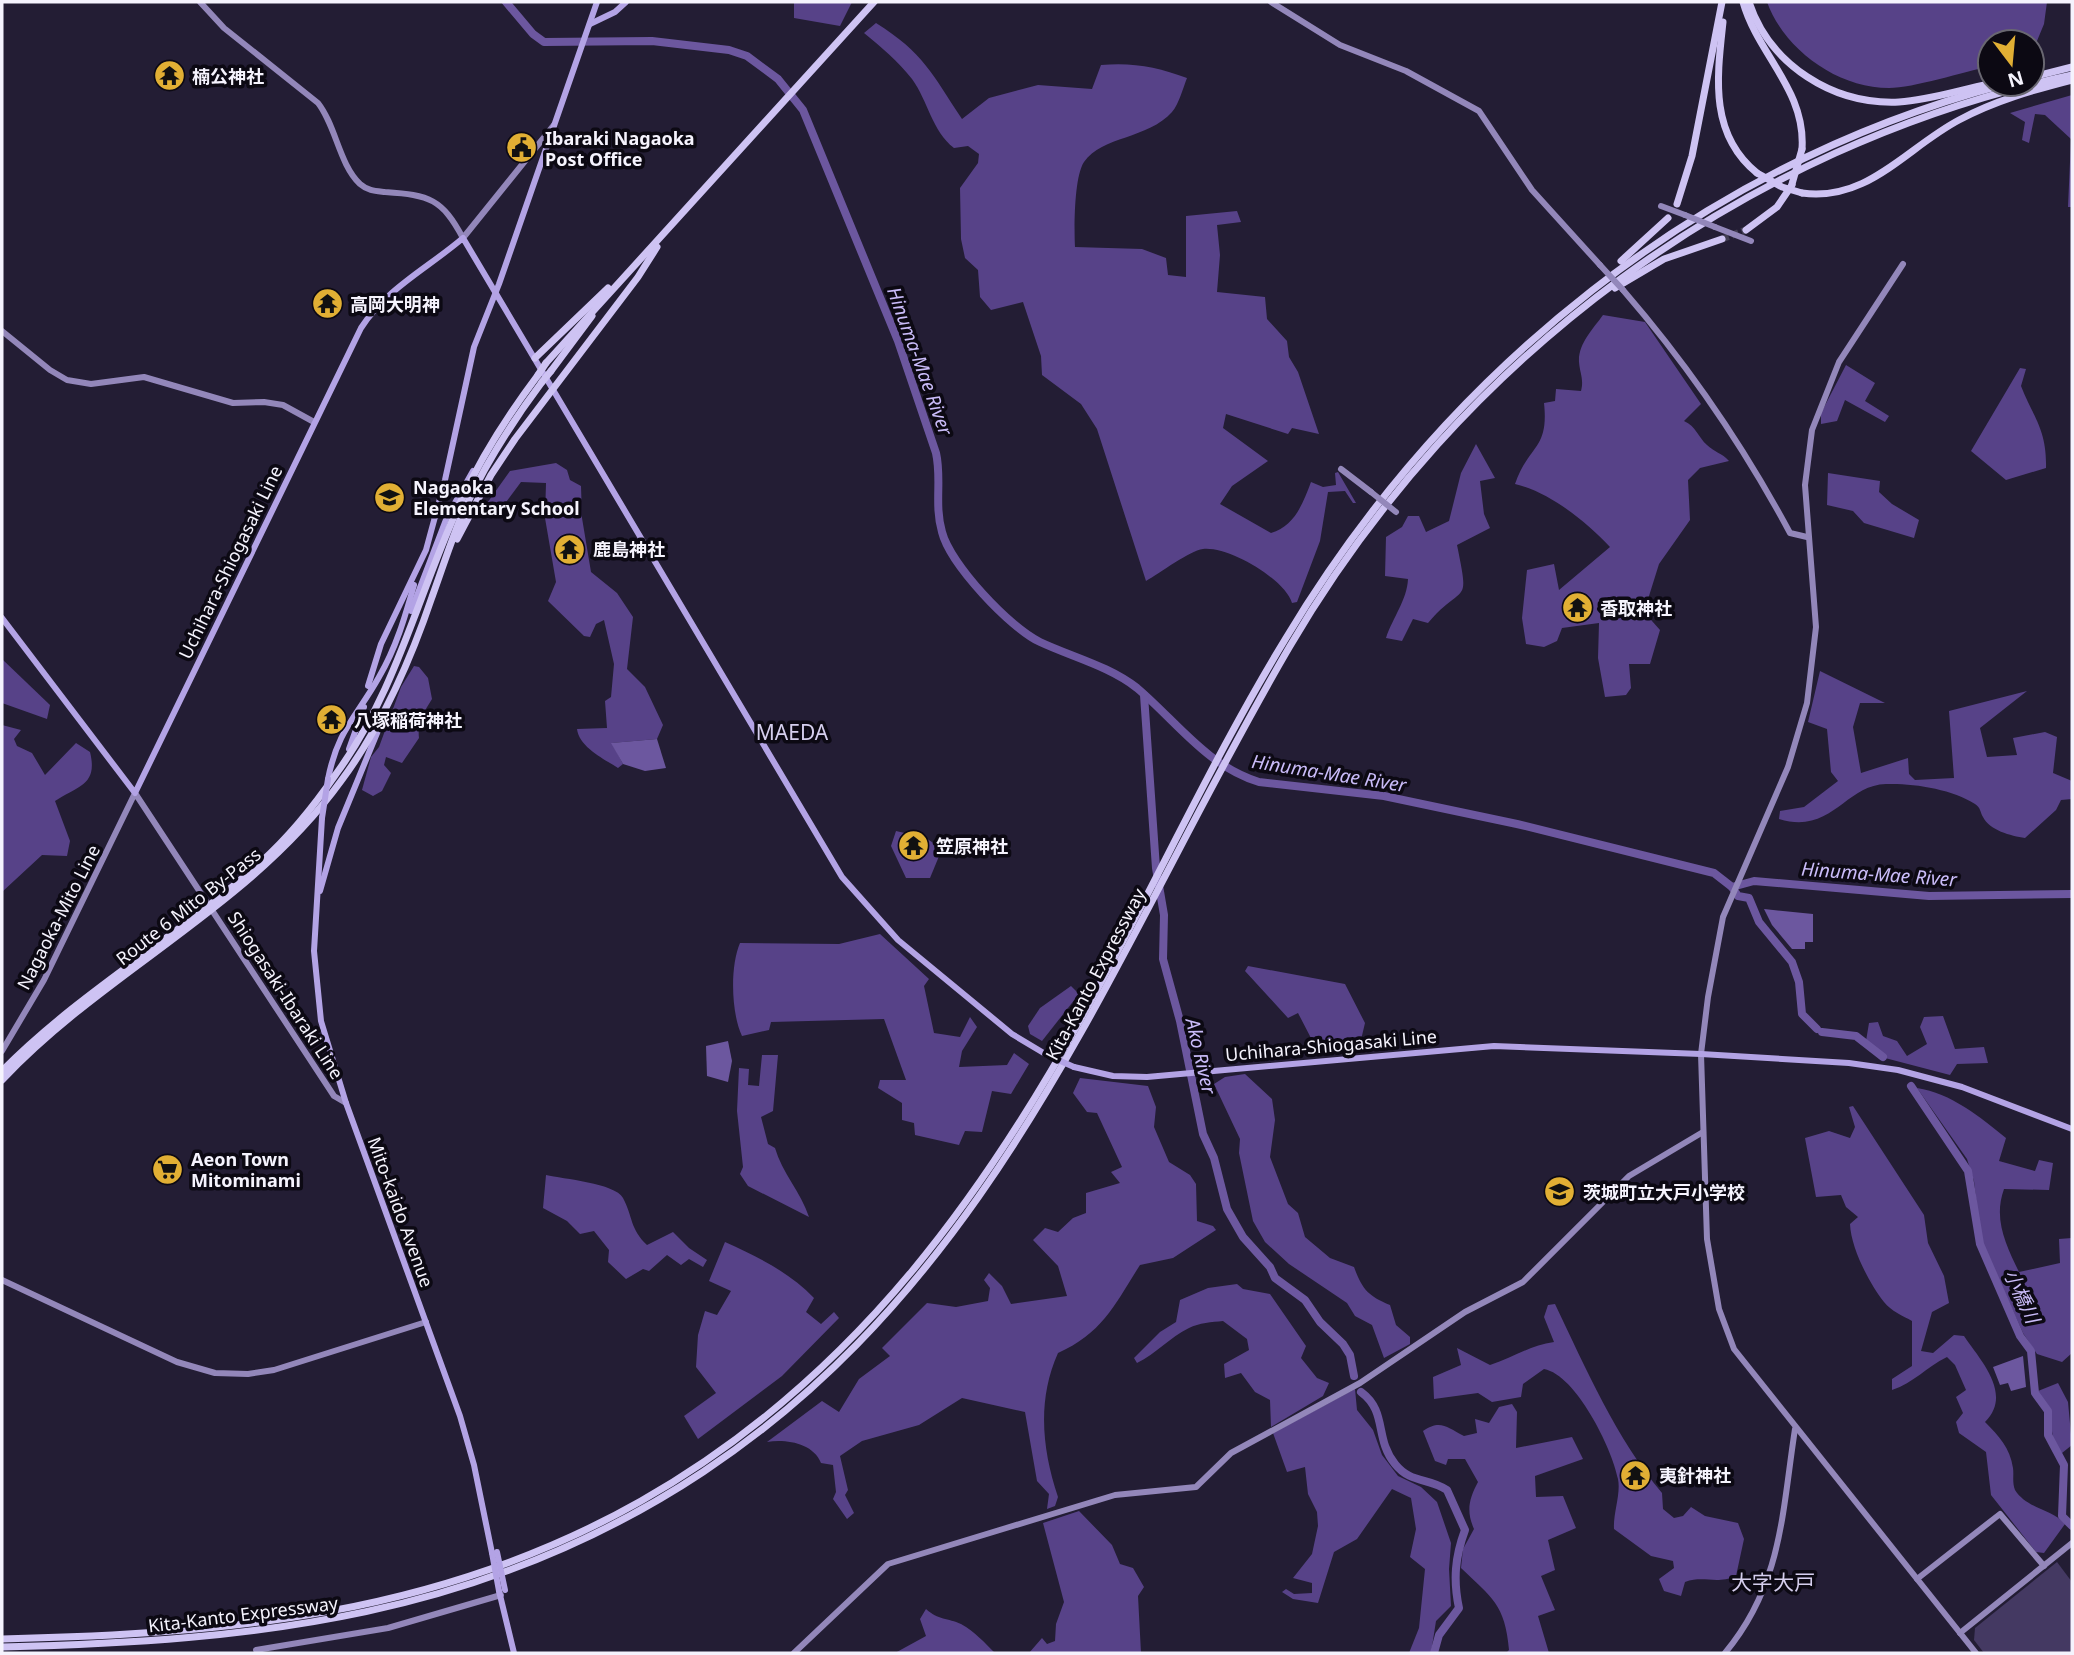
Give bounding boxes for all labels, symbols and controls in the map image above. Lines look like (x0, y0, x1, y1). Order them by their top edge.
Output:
north arrow (1976, 28, 2046, 98)
temple icon: 楠公神社 (152, 59, 186, 93)
place label: 楠公神社 (192, 64, 264, 88)
text: N (2005, 65, 2027, 94)
place label: Ibaraki Nagaoka Post Office (545, 126, 695, 171)
public building icon: Ibaraki Nagaoka Post Office (505, 131, 539, 165)
water label: Hinuma-Mae River (881, 283, 959, 440)
temple icon: 高岡大明神 (310, 287, 344, 321)
place label: 高岡大明神 (350, 292, 440, 316)
street label: Uchihara-Shiogasaki Line (173, 461, 287, 663)
place label: Nagaoka Elementary School (413, 475, 580, 520)
school or university icon: Nagaoka Elementary School (373, 480, 407, 514)
temple icon: 鹿島神社 (553, 532, 587, 566)
place label: 鹿島神社 (593, 537, 665, 561)
temple icon: 香取神社 (1560, 591, 1594, 625)
place label: 香取神社 (1600, 596, 1672, 620)
temple icon: 八塚稲荷神社 (314, 703, 348, 737)
place label: 八塚稲荷神社 (354, 708, 462, 732)
district label: MAEDA (756, 718, 829, 746)
water label: Hinuma-Mae River (1250, 748, 1410, 798)
temple icon: 笠原神社 (896, 829, 930, 863)
place label: 笠原神社 (936, 834, 1008, 858)
street label: Nagaoka-Mito Line (11, 840, 105, 994)
street label: Route 6 Mito By-Pass (111, 842, 265, 970)
water label: Hinuma-Mae River (1800, 856, 1959, 893)
street label: Kita-Kanto Expressway (1040, 883, 1151, 1064)
street label: Shiogasaki-Ibaraki Line (223, 907, 349, 1083)
water label: Ako River (1179, 1014, 1223, 1098)
street label: Uchihara-Shiogasaki Line (1224, 1024, 1438, 1066)
street label: Mito-kaido Avenue (363, 1133, 439, 1291)
place label: Aeon Town Mitominami (191, 1147, 301, 1192)
supermarket icon: Aeon Town Mitominami (151, 1152, 185, 1186)
school or university icon: 茨城町立大戸小学校 (1543, 1175, 1577, 1209)
place label: 茨城町立大戸小学校 (1583, 1180, 1745, 1204)
water label: 小橋川 (1998, 1265, 2047, 1329)
temple icon: 夷針神社 (1619, 1458, 1653, 1492)
place label: 夷針神社 (1659, 1463, 1731, 1487)
district label: 大字大戸 (1731, 1568, 1815, 1596)
street label: Kita-Kanto Expressway (147, 1590, 340, 1638)

